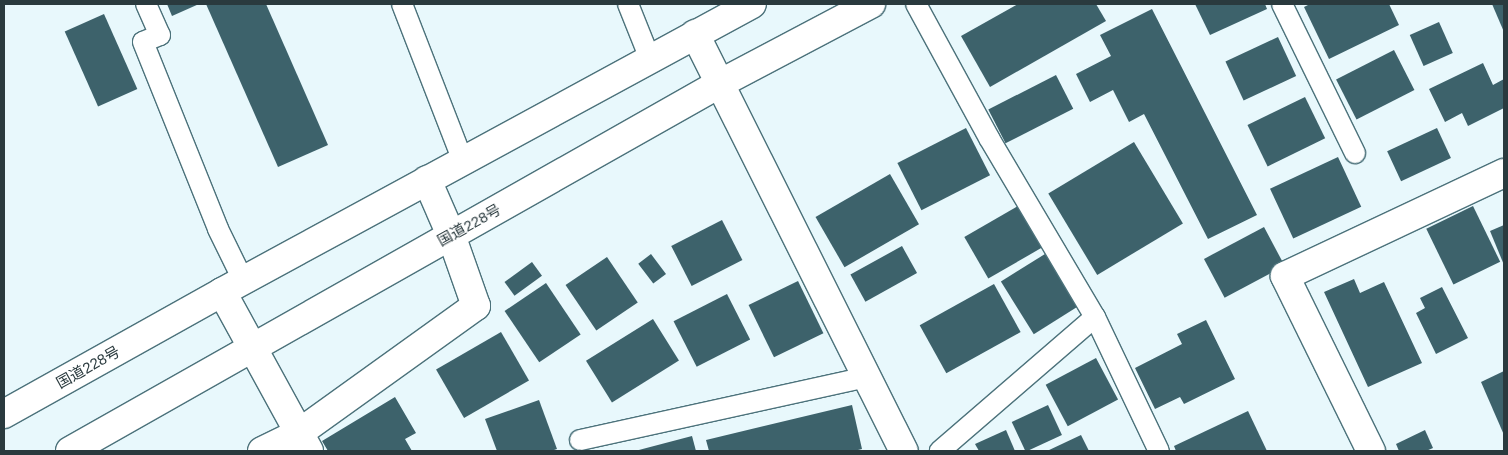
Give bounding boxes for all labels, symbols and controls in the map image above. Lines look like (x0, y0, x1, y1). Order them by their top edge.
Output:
street label: 国道228号 (434, 200, 504, 250)
street label: 国道228号 (53, 342, 123, 392)

